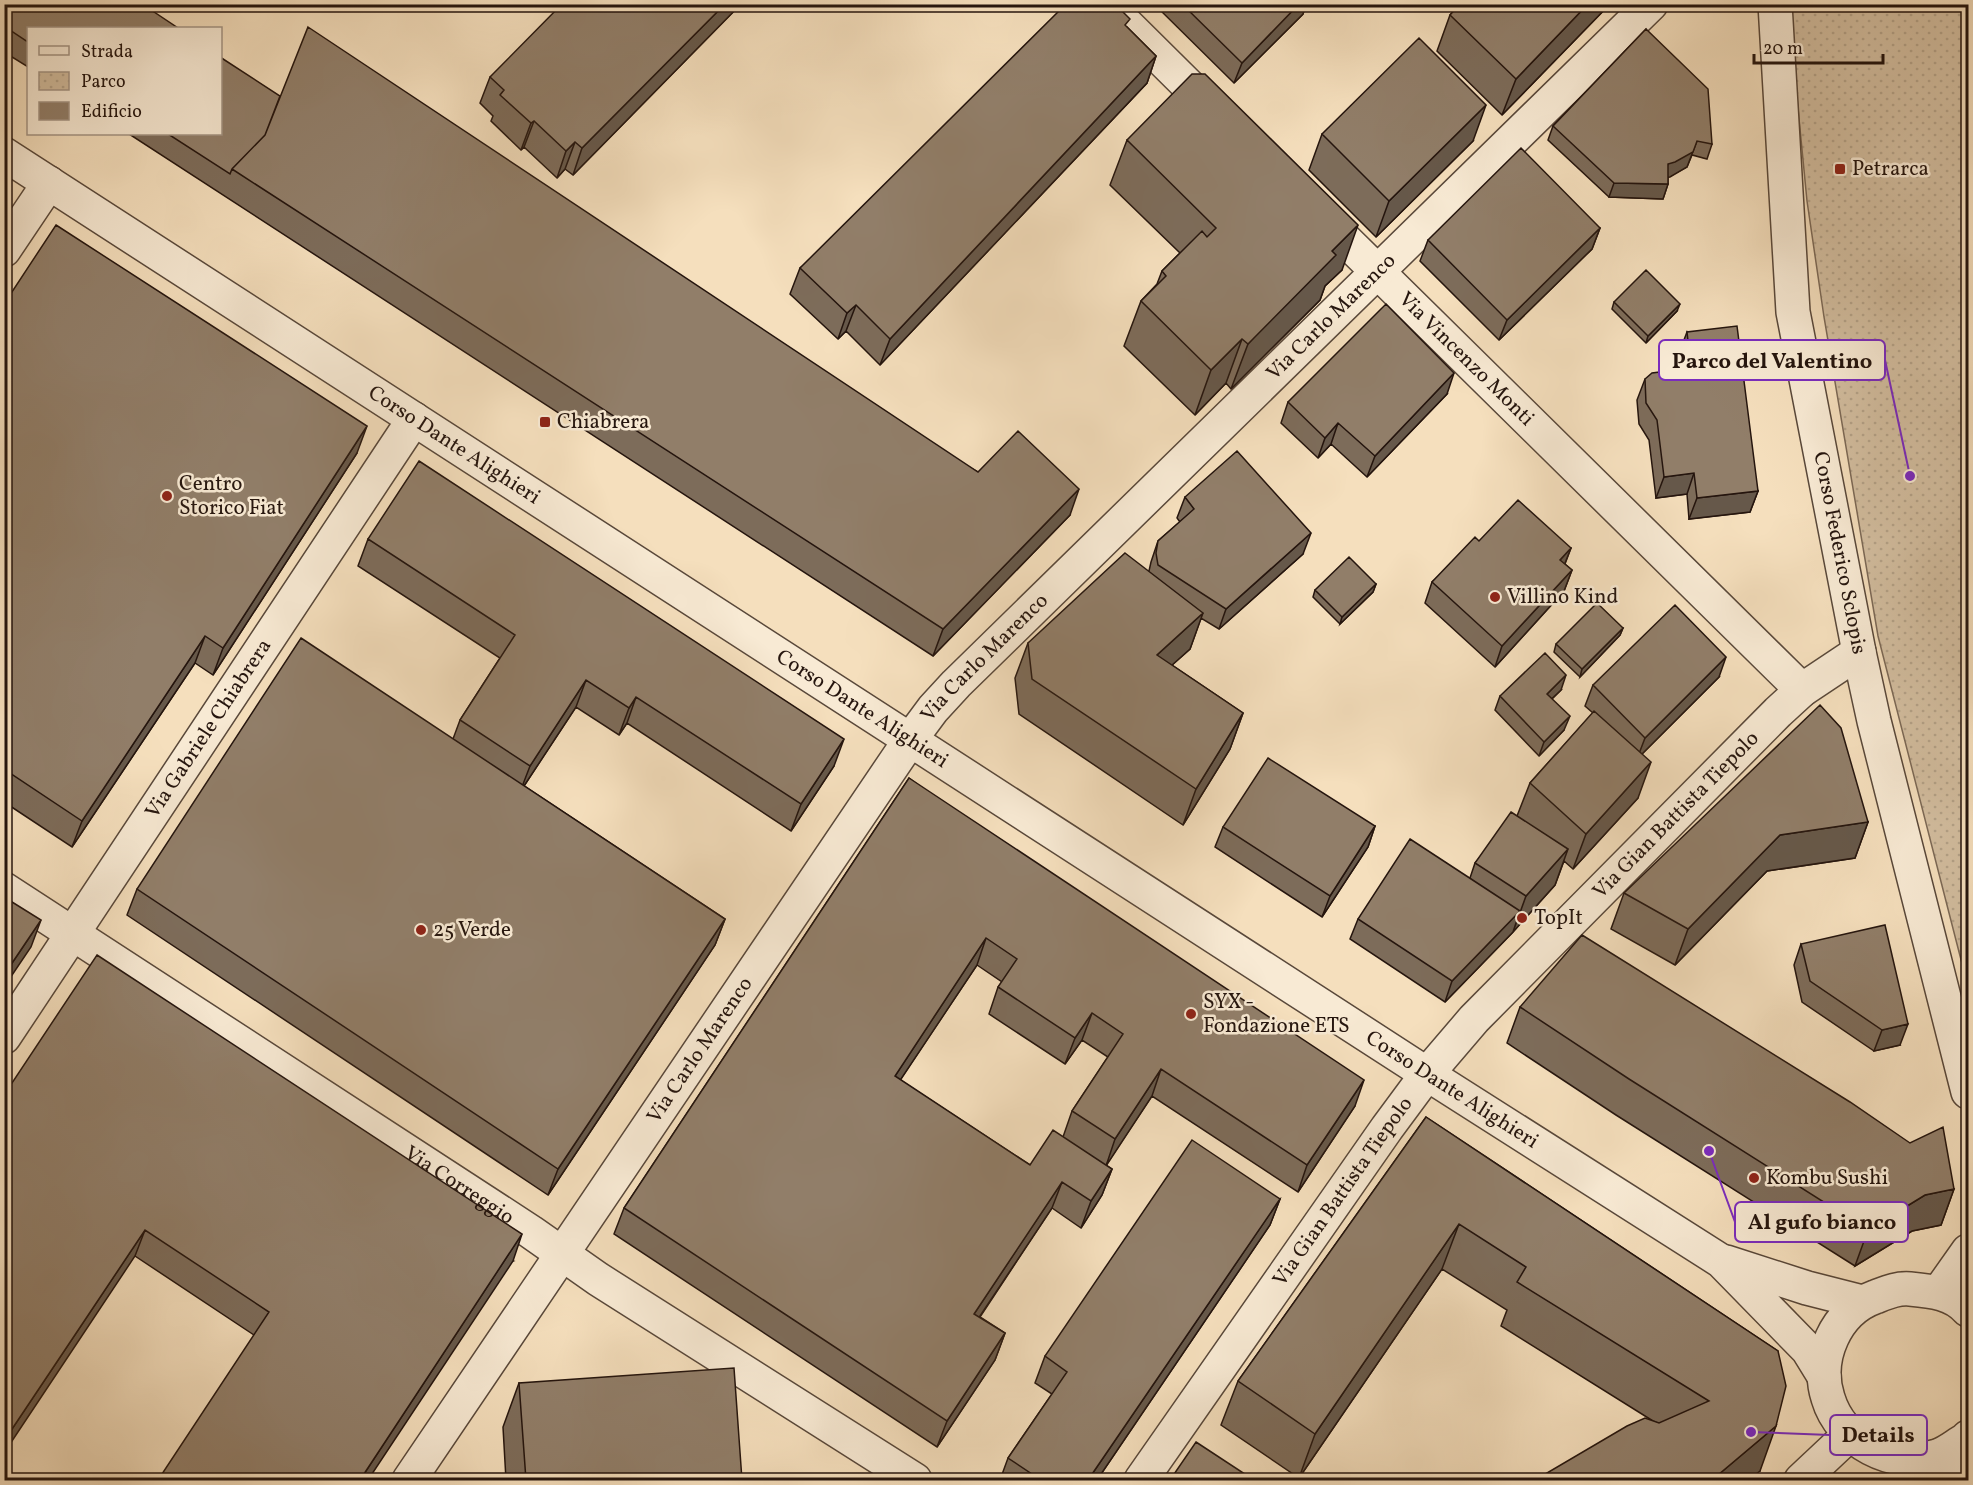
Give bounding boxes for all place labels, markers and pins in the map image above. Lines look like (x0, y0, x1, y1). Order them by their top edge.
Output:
place label: Petrarca (1852, 155, 1929, 184)
marker: Petrarca (1833, 162, 1847, 176)
callout: Parco del Valentino (1659, 340, 1885, 380)
place label: Chiabrera (557, 408, 650, 437)
marker: Chiabrera (538, 415, 552, 429)
place label: Centro Storico Fiat (179, 470, 284, 523)
marker: Centro Storico Fiat (160, 489, 174, 503)
place label: Villino Kind (1507, 583, 1618, 612)
marker: Villino Kind (1488, 590, 1502, 604)
place label: TopIt (1534, 904, 1583, 933)
marker: TopIt (1515, 911, 1529, 925)
place label: 25 Verde (433, 916, 511, 945)
marker: 25 Verde (414, 923, 428, 937)
place label: SYX - Fondazione ETS (1203, 988, 1350, 1041)
marker: SYX - Fondazione ETS (1184, 1007, 1198, 1021)
place label: Kombu Sushi (1766, 1164, 1888, 1193)
marker: Kombu Sushi (1747, 1171, 1761, 1185)
callout: Al gufo bianco (1735, 1202, 1908, 1242)
callout: Details (1830, 1415, 1927, 1455)

